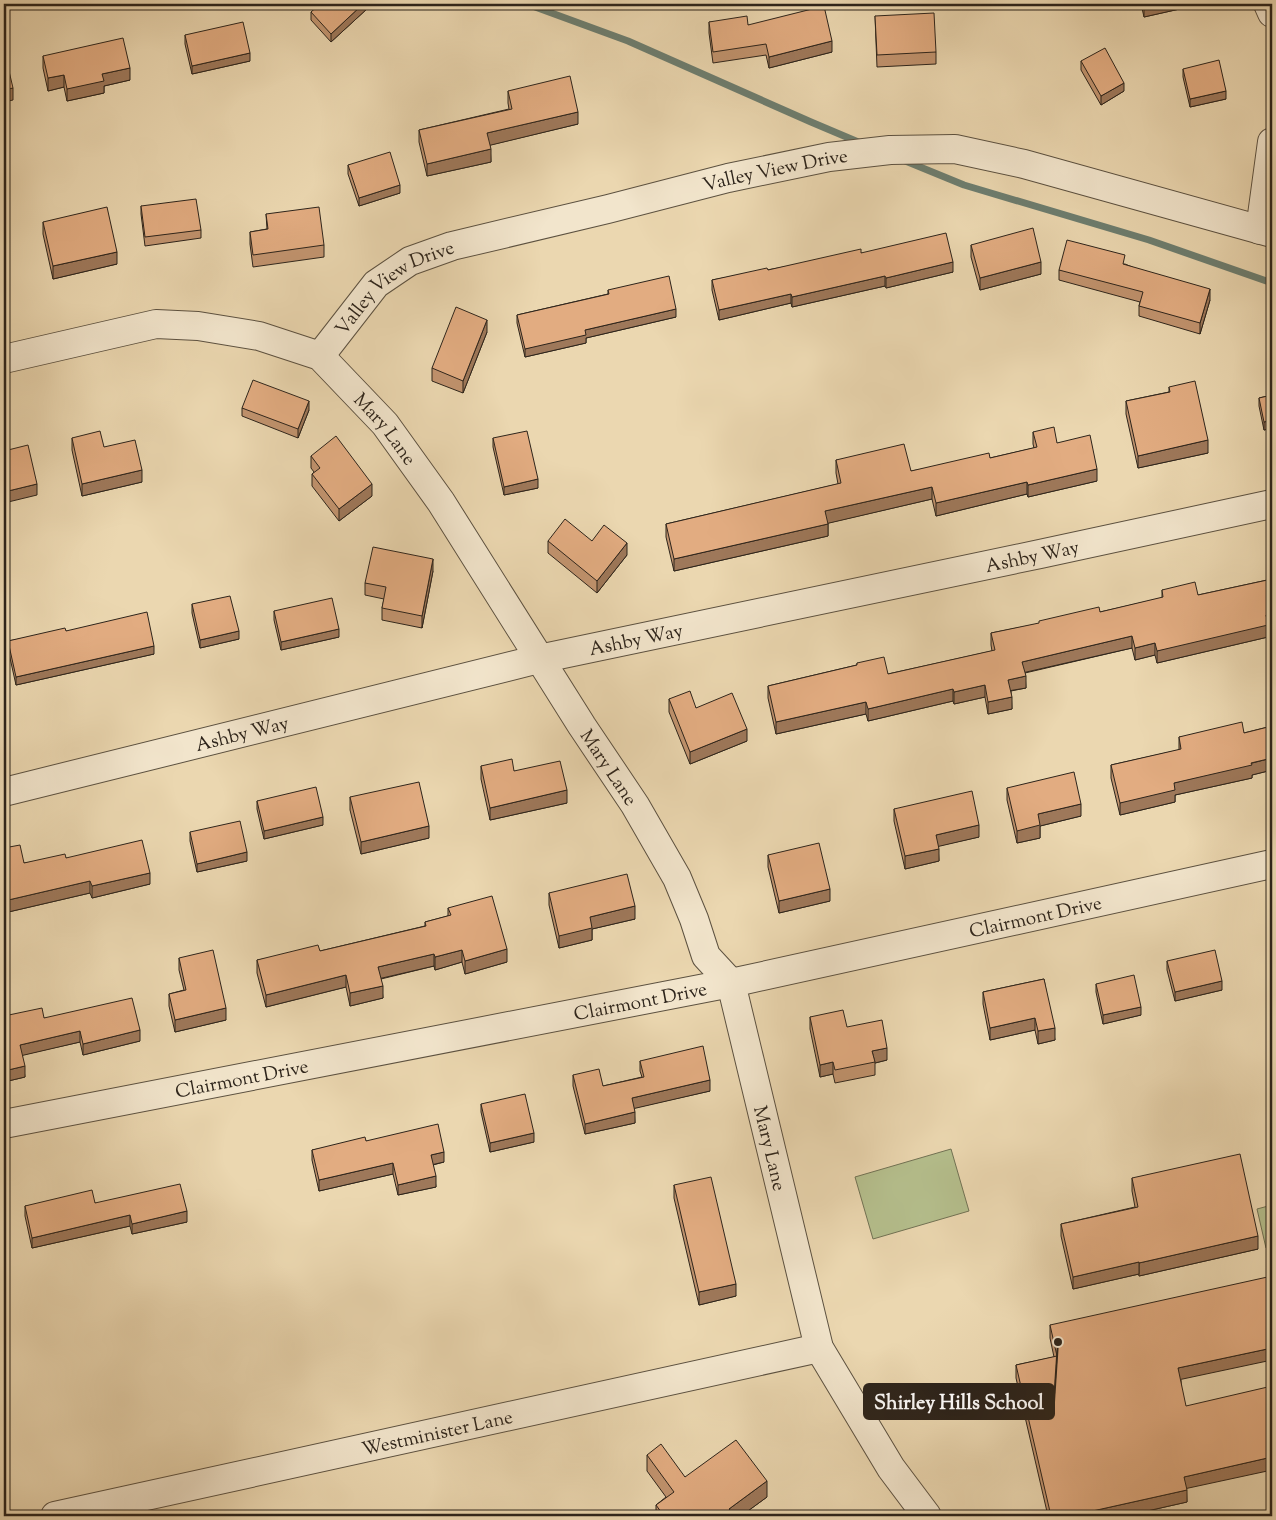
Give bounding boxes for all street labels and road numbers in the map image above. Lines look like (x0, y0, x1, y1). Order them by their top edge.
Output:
street label: Valley View Drive (700, 144, 849, 200)
street label: Valley View Drive (330, 235, 458, 342)
street label: Mary Lane (346, 388, 422, 472)
street label: Ashby Way (983, 535, 1082, 581)
street label: Ashby Way (587, 618, 686, 664)
street label: Ashby Way (193, 711, 292, 760)
street label: Mary Lane (572, 725, 643, 812)
street label: Clairmont Drive (967, 891, 1105, 946)
street label: Clairmont Drive (572, 977, 710, 1029)
street label: Clairmont Drive (173, 1054, 311, 1107)
street label: Mary Lane (745, 1103, 792, 1194)
street label: Westminister Lane (359, 1405, 516, 1464)

